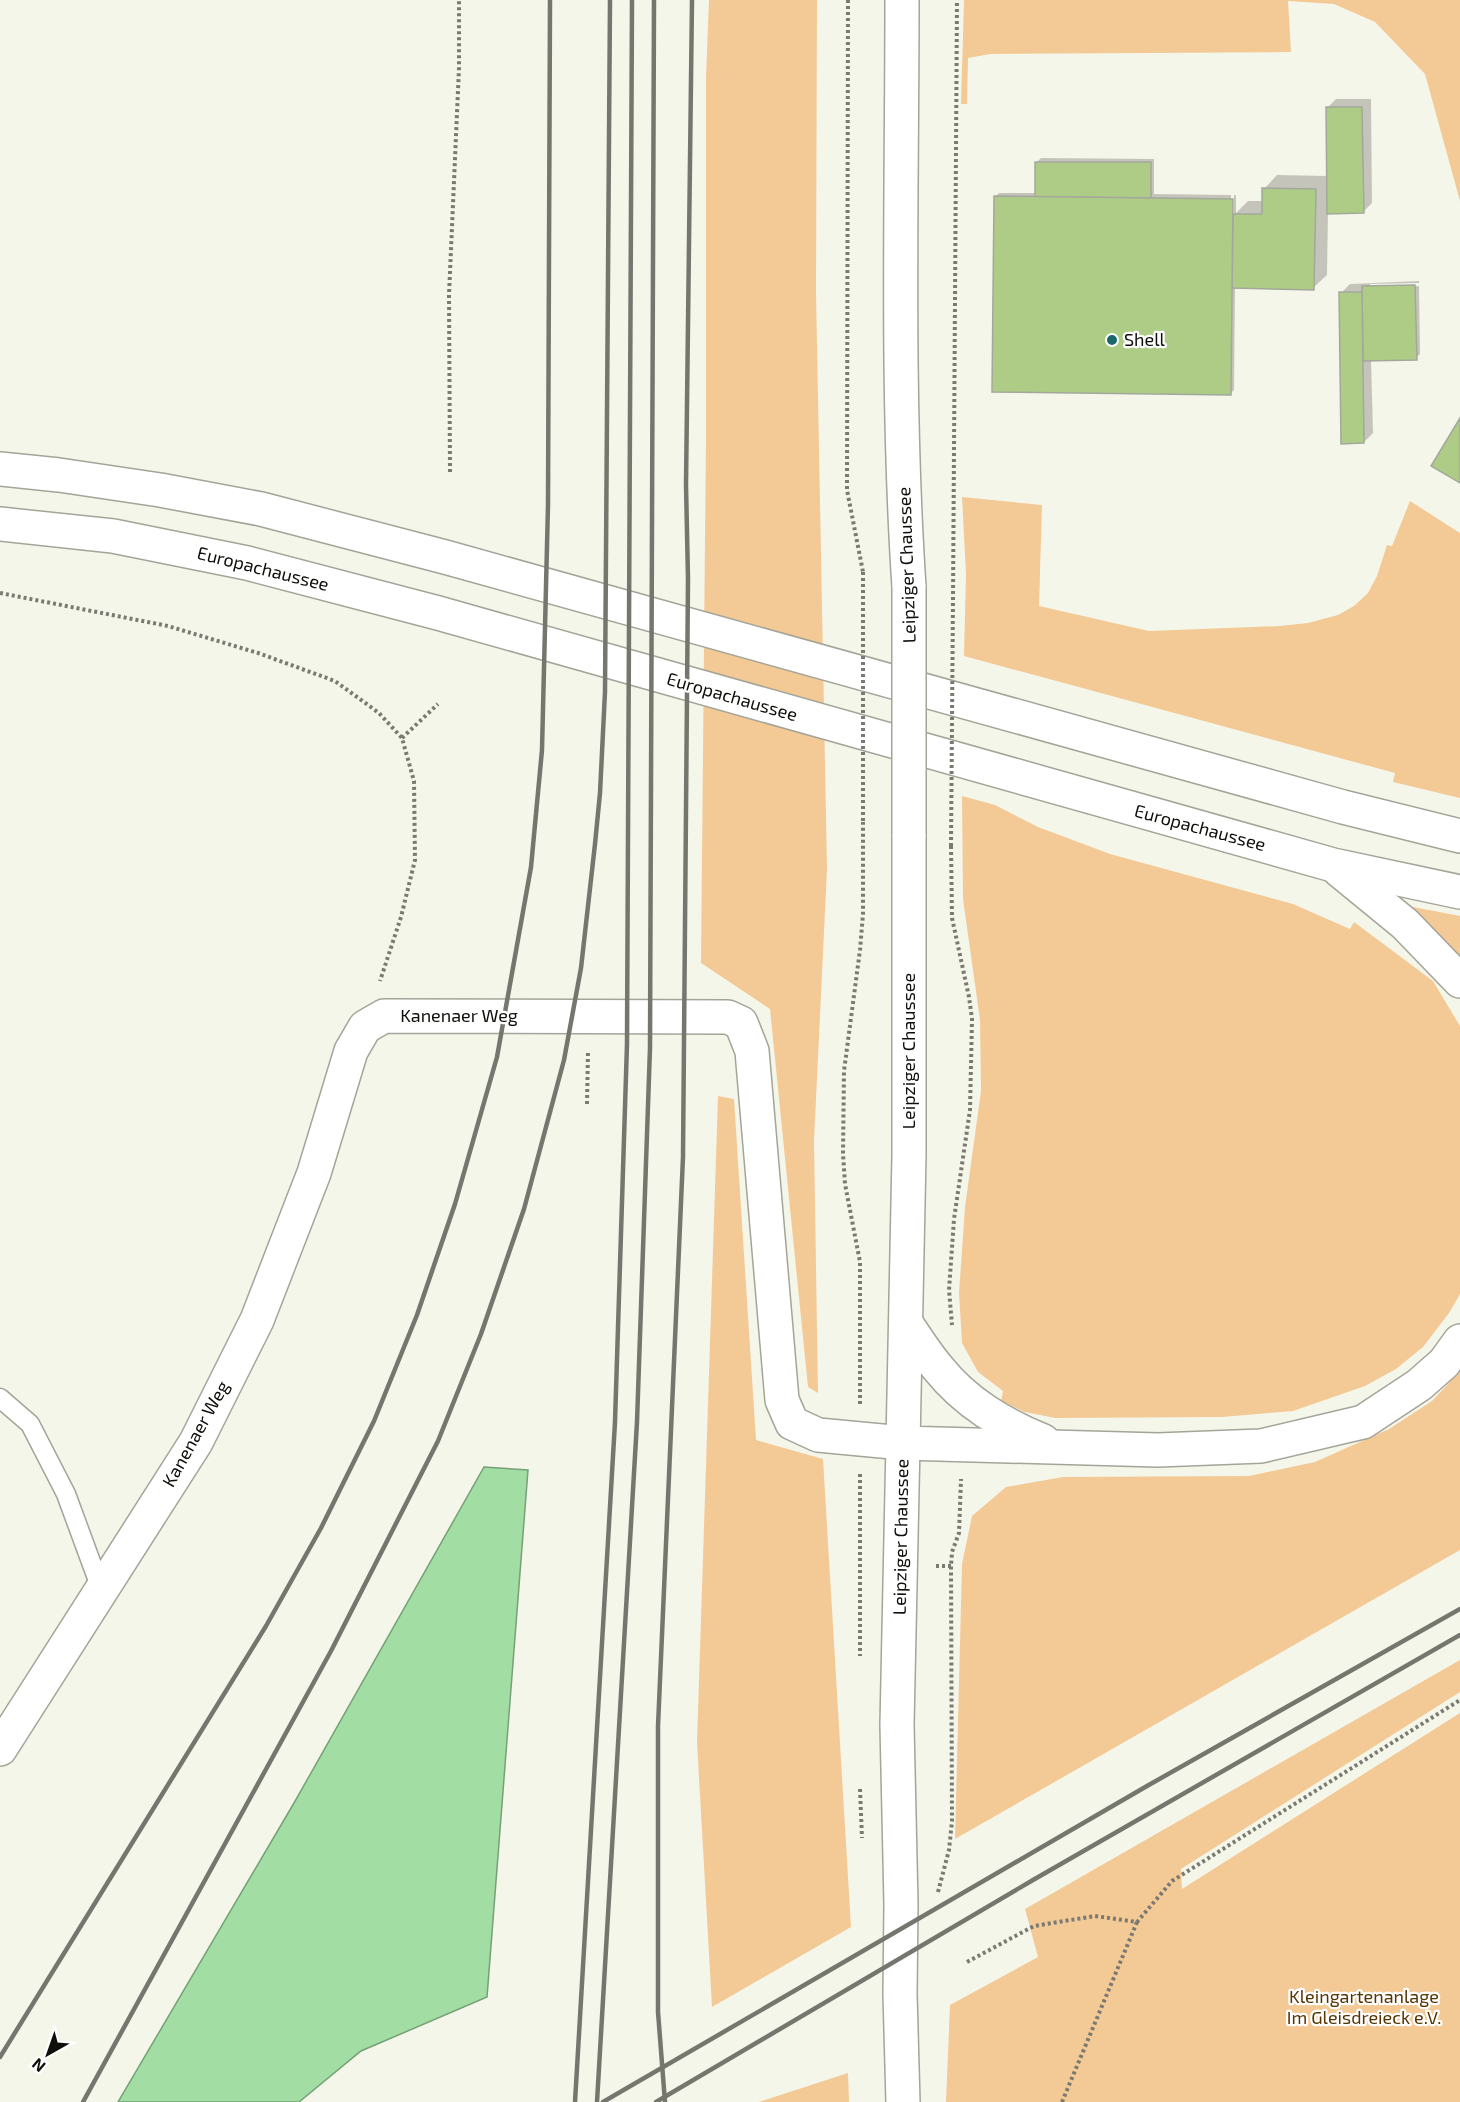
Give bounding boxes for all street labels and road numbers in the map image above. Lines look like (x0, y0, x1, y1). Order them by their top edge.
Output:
street label: Leipziger Chaussee (892, 487, 920, 644)
street label: Europachaussee (195, 541, 331, 595)
street label: Europachaussee (664, 667, 800, 725)
street label: Europachaussee (1132, 799, 1268, 855)
street label: Leipziger Chaussee (897, 973, 919, 1129)
street label: Kanenaer Weg (400, 1004, 518, 1026)
street label: Kanenaer Weg (157, 1377, 233, 1490)
street label: Leipziger Chaussee (888, 1459, 912, 1615)

